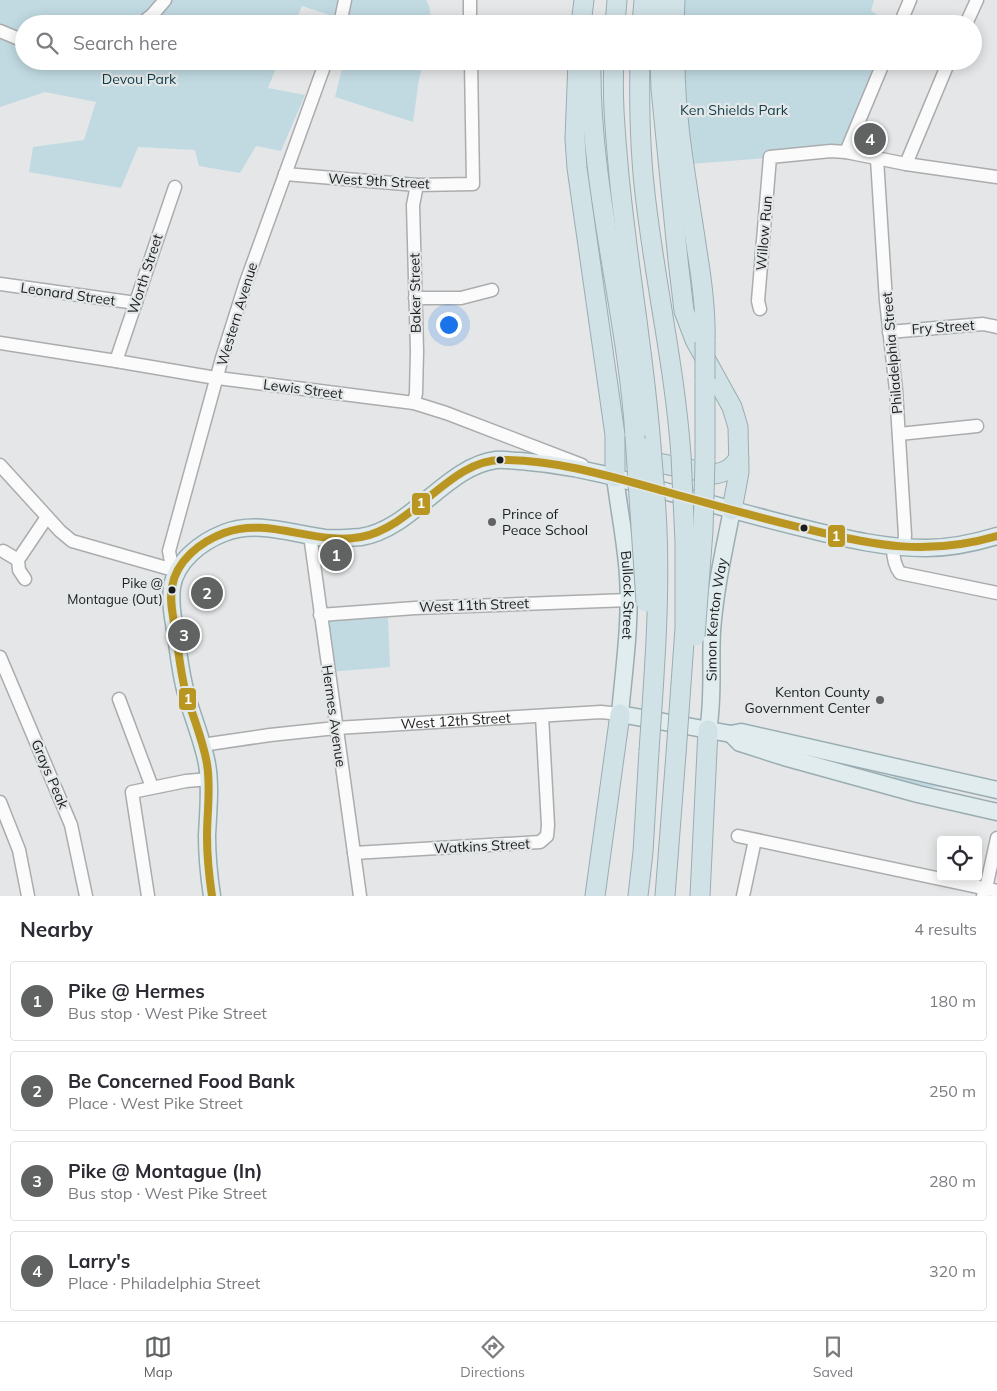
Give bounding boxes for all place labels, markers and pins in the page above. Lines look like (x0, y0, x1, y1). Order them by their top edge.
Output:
pin: 4 (854, 120, 886, 158)
unlabelled marker (495, 455, 505, 465)
place label: Prince of Peace School (502, 505, 588, 539)
marker: Prince of Peace School (486, 516, 498, 528)
unlabelled marker (799, 523, 809, 533)
pin: 1 (320, 536, 352, 574)
pin: 2 (191, 574, 223, 612)
place label: Pike @ Montague (Out) (67, 575, 163, 607)
marker: Pike @ Montague (Out) (167, 585, 177, 595)
pin: 3 (168, 616, 200, 654)
place label: Kenton County Government Center (745, 683, 871, 717)
marker: Kenton County Government Center (874, 694, 886, 706)

